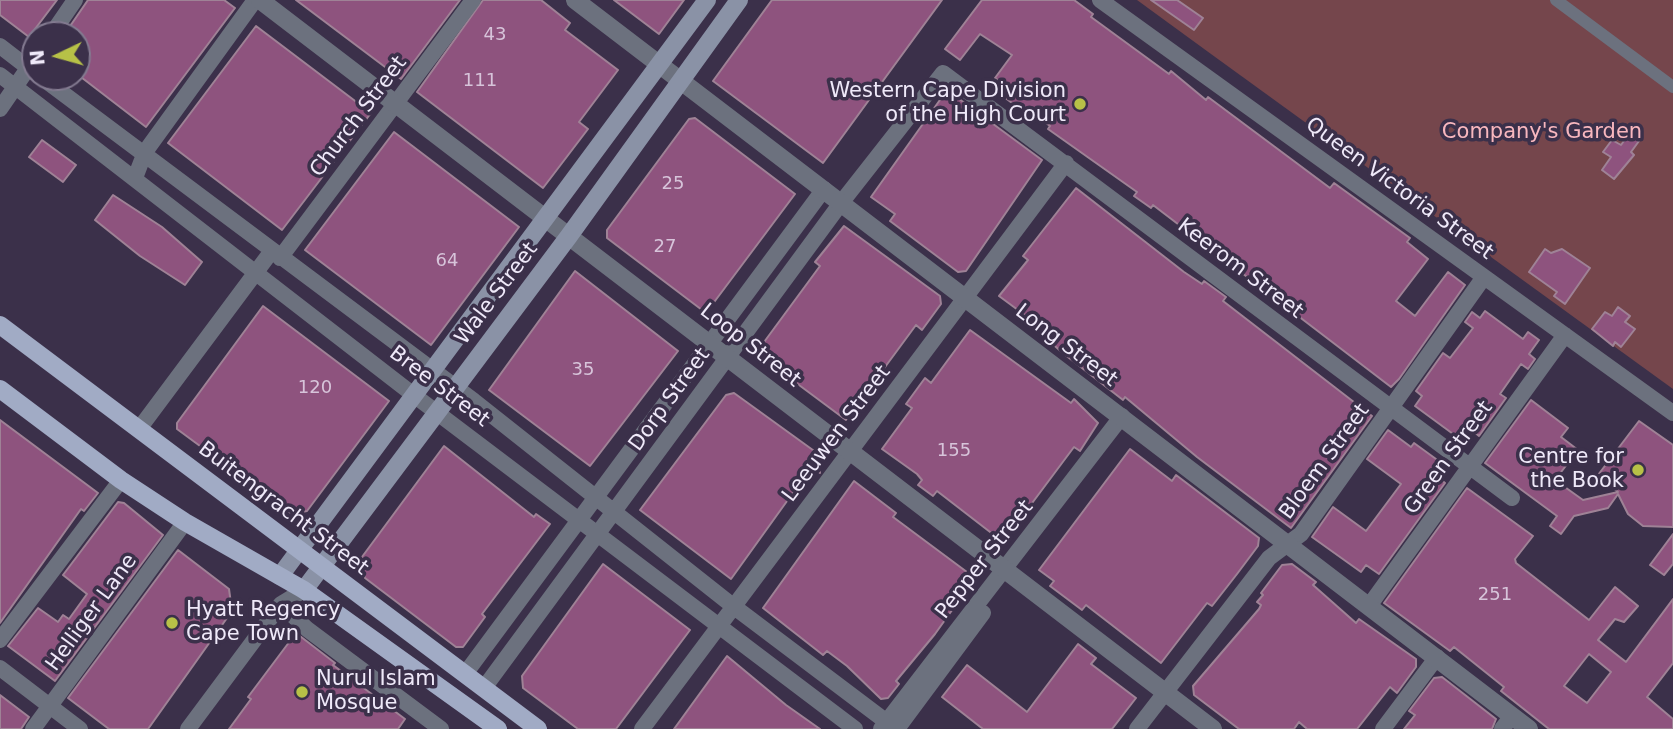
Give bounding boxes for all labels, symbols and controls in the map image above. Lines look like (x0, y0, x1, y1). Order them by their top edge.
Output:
north arrow (21, 21, 91, 91)
house number: 43 (484, 24, 506, 46)
text: N (25, 49, 49, 67)
street label: Church Street (305, 52, 413, 182)
house number: 111 (463, 70, 497, 92)
place label: Western Cape Division of the High Court (830, 79, 1066, 129)
marker: Western Cape Division of the High Court (1072, 96, 1088, 112)
street label: Queen Victoria Street (1300, 112, 1498, 266)
park label: Company's Garden (1442, 120, 1642, 146)
house number: 25 (662, 173, 684, 195)
street label: Keerom Street (1172, 214, 1308, 324)
house number: 27 (654, 236, 676, 258)
street label: Wale Street (450, 238, 544, 350)
house number: 64 (436, 250, 458, 272)
street label: Loop Street (695, 299, 805, 393)
street label: Long Street (1010, 299, 1122, 393)
street label: Bree Street (384, 341, 494, 433)
street label: Dorp Street (624, 343, 716, 457)
house number: 35 (572, 359, 594, 381)
street label: Leeuwen Street (777, 361, 897, 507)
house number: 120 (298, 377, 332, 399)
street label: Green Street (1399, 396, 1499, 520)
street label: Bloem Street (1275, 399, 1375, 525)
street label: Buitengracht Street (193, 437, 373, 581)
house number: 155 (937, 440, 971, 462)
place label: Centre for the Book (1518, 445, 1624, 495)
marker: Centre for the Book (1630, 462, 1646, 478)
street label: Pepper Street (931, 496, 1039, 624)
street label: Helliger Lane (41, 550, 143, 676)
house number: 251 (1478, 584, 1512, 606)
place label: Hyatt Regency Cape Town (186, 598, 340, 648)
marker: Hyatt Regency Cape Town (164, 615, 180, 631)
place label: Nurul Islam Mosque (316, 667, 436, 717)
marker: Nurul Islam Mosque (294, 684, 310, 700)

